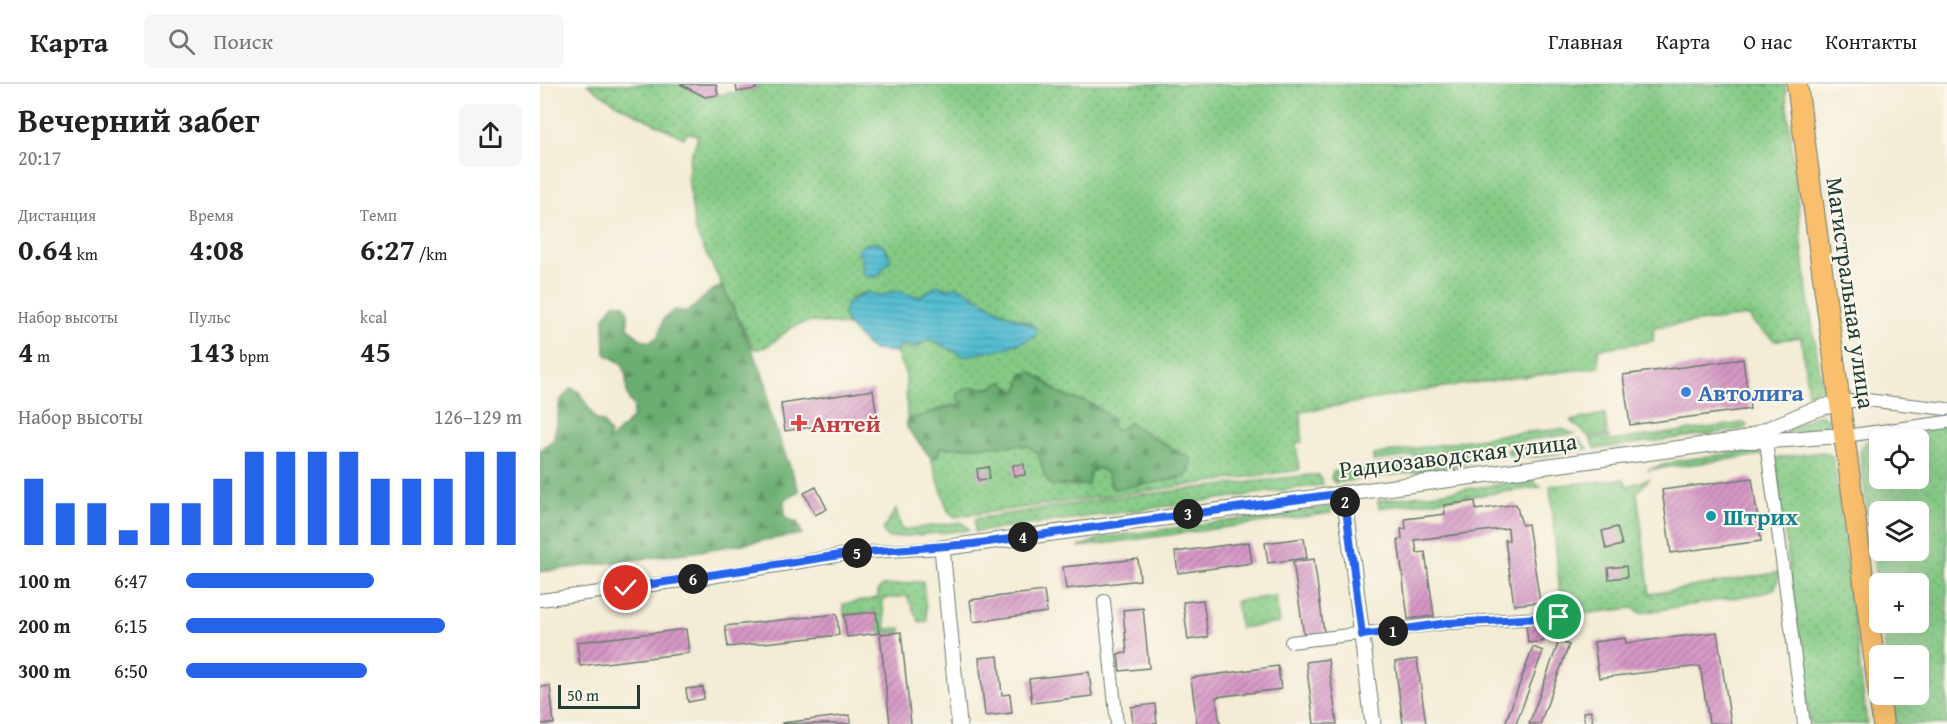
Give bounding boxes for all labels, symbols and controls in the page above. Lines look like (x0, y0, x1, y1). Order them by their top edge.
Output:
search box (144, 14, 564, 68)
text: Карта (30, 21, 108, 62)
icon: search (165, 25, 198, 58)
text: Поиск (213, 25, 273, 57)
text: Главная (1548, 26, 1623, 57)
text: Карта (1656, 26, 1710, 57)
text: О нас (1743, 26, 1792, 57)
text: Контакты (1825, 26, 1917, 57)
text: Вечерний забег (18, 96, 260, 144)
button: share (459, 104, 522, 167)
text: 20:17 (18, 143, 61, 172)
street label: Магистральная улица (1817, 175, 1885, 412)
text: Дистанция (18, 203, 96, 227)
text: Время (189, 203, 234, 227)
text: Темп (360, 203, 397, 227)
text: 0.64 (18, 227, 73, 271)
text: 4:08 (189, 227, 244, 271)
text: 6:27 (360, 227, 415, 271)
text: km (73, 242, 98, 266)
text: /km (415, 242, 447, 266)
text: Набор высоты (18, 305, 118, 329)
text: Пульс (189, 305, 231, 329)
text: kcal (360, 305, 387, 329)
text: 4 (18, 329, 34, 373)
text: 143 (189, 329, 236, 373)
text: 45 (360, 329, 391, 373)
text: m (34, 344, 50, 368)
text: bpm (236, 344, 269, 368)
place label: Автолига (1698, 375, 1804, 410)
marker: Автолига (1679, 385, 1693, 399)
text: Набор высоты (18, 402, 143, 431)
text: 126–129 m (434, 402, 522, 431)
place label: Антей (811, 406, 881, 441)
marker: Антей (792, 416, 806, 430)
street label: Радиозаводская улица (1337, 423, 1580, 487)
map controls (1869, 429, 1929, 705)
button: locate (1869, 429, 1929, 489)
pin: 2 (1330, 487, 1360, 517)
text: 2 (1341, 490, 1349, 514)
pin: 3 (1173, 499, 1203, 529)
place label: Штрих (1723, 499, 1798, 534)
button: layers (1869, 501, 1929, 561)
text: 3 (1184, 502, 1192, 526)
marker: Штрих (1704, 509, 1718, 523)
pin: 4 (1008, 522, 1038, 552)
text: 4 (1019, 525, 1027, 549)
pin: 5 (842, 538, 872, 568)
text: 5 (853, 541, 861, 565)
pin (600, 562, 651, 613)
pin: 6 (678, 564, 708, 594)
text: 100 m (18, 566, 71, 595)
text: 6:47 (114, 566, 148, 595)
text: 6 (689, 567, 697, 591)
icon: check (609, 571, 642, 604)
button: + (1869, 573, 1929, 633)
pin (1533, 591, 1584, 642)
icon: arrive (1542, 600, 1575, 633)
text: 200 m (18, 611, 71, 640)
text: 6:15 (114, 611, 148, 640)
pin: 1 (1378, 616, 1408, 646)
text: 1 (1389, 619, 1397, 643)
button: − (1869, 645, 1929, 705)
text: 300 m (18, 656, 71, 685)
text: 6:50 (114, 656, 148, 685)
scale bar (558, 682, 640, 710)
text: 50 m (567, 683, 599, 707)

